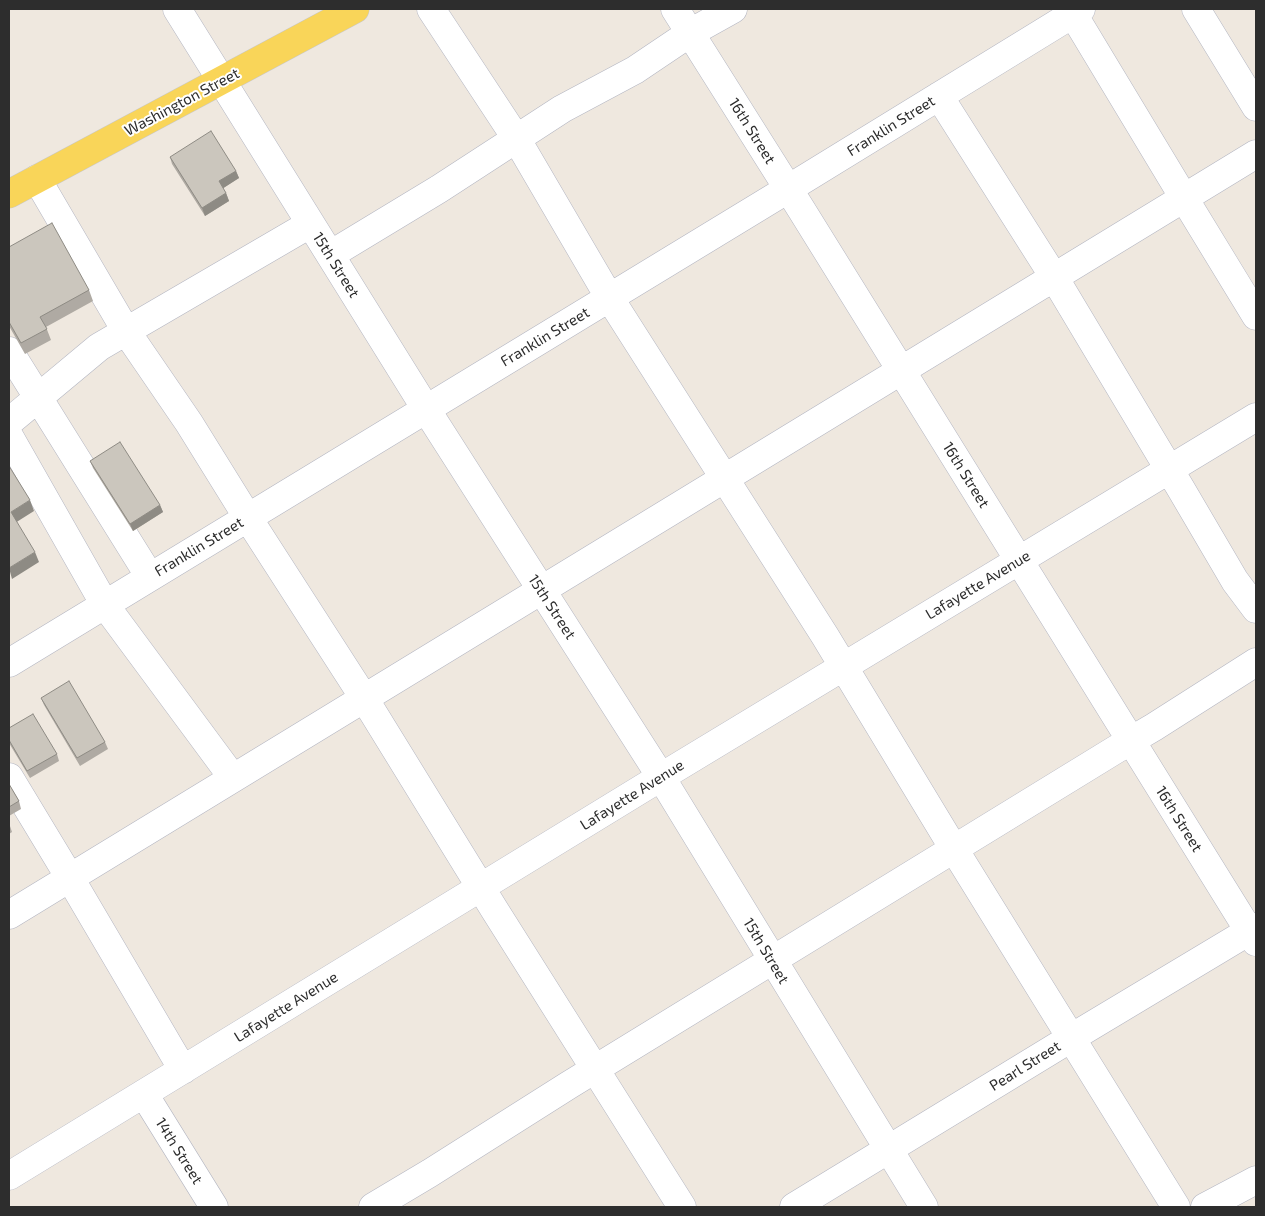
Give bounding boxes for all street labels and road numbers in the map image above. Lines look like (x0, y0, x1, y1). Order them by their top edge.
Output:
street label: Washington Street (122, 64, 242, 140)
street label: Franklin Street (844, 92, 938, 160)
street label: 16th Street (725, 95, 779, 167)
street label: 15th Street (309, 229, 363, 301)
street label: Franklin Street (497, 303, 593, 371)
street label: 16th Street (939, 439, 993, 511)
street label: Franklin Street (151, 513, 247, 581)
street label: Lafayette Avenue (922, 547, 1034, 623)
street label: 15th Street (524, 571, 580, 643)
street label: Lafayette Avenue (577, 756, 687, 834)
street label: 16th Street (1152, 783, 1206, 855)
street label: 15th Street (739, 915, 793, 987)
street label: Lafayette Avenue (231, 968, 341, 1046)
street label: Pearl Street (986, 1037, 1064, 1095)
street label: 14th Street (152, 1115, 206, 1187)

